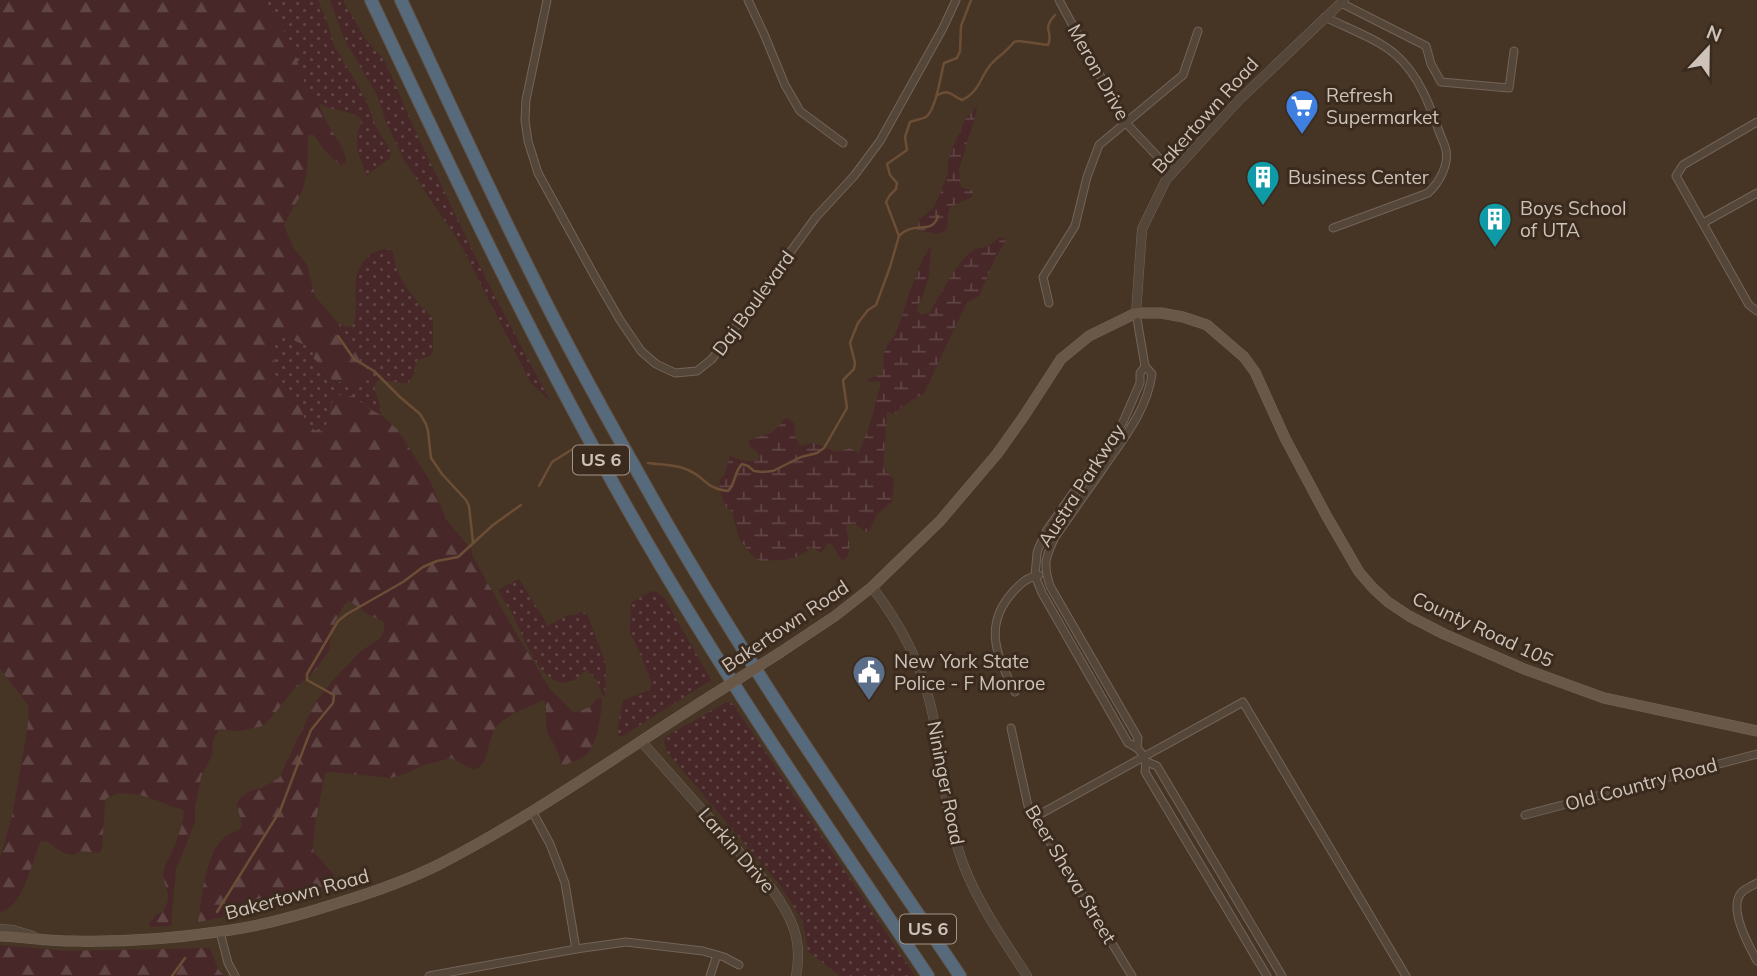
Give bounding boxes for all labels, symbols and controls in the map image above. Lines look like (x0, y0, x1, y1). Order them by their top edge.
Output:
north arrow (1673, 14, 1743, 84)
text: N (1703, 19, 1726, 47)
street label: Meron Drive (1063, 20, 1135, 124)
street label: Bakertown Road (1147, 52, 1263, 178)
place label: Refresh Supermarket (1326, 83, 1439, 129)
supermarket icon: Refresh Supermarket (1283, 87, 1321, 136)
building icon: Business Center (1244, 158, 1282, 207)
place label: Business Center (1288, 165, 1429, 189)
place label: Boys School of UTA (1520, 196, 1627, 242)
building icon: Boys School of UTA (1476, 200, 1514, 249)
street label: Daj Boulevard (707, 246, 799, 360)
street label: Austra Parkway (1032, 419, 1130, 551)
road number: US 6 (573, 446, 629, 474)
street label: Bakertown Road (717, 575, 853, 677)
street label: County Road 105 (1409, 586, 1557, 672)
place label: New York State Police - F Monroe (894, 649, 1045, 695)
public building icon: New York State Police - F Monroe (850, 653, 888, 702)
street label: Nininger Road (922, 719, 970, 847)
street label: Old Country Road (1562, 752, 1720, 816)
street label: Beer Sheva Street (1020, 800, 1122, 948)
street label: Larkin Drive (694, 803, 780, 897)
street label: Bakertown Road (222, 863, 372, 925)
road number: US 6 (900, 914, 956, 944)

